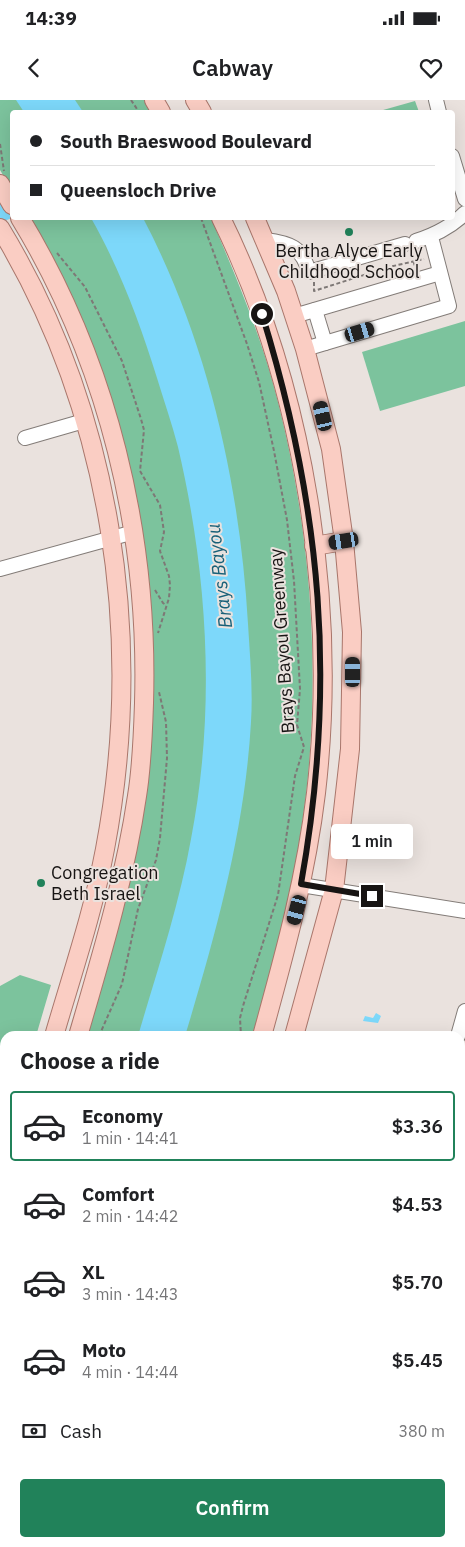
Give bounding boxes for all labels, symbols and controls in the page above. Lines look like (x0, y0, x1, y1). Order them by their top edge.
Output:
text: 14:39 (25, 6, 77, 30)
text: Cabway (192, 53, 273, 82)
icon: back (20, 54, 48, 82)
icon: heart (417, 54, 445, 82)
text: South Braeswood Boulevard (60, 129, 312, 153)
text: Queensloch Drive (60, 178, 216, 202)
marker: Bertha Alyce Early Childhood School (343, 226, 355, 238)
place label: Bertha Alyce Early Childhood School (275, 239, 423, 283)
route start (251, 303, 273, 325)
car (343, 320, 376, 344)
car (312, 400, 333, 432)
water label: Brays Bayou (201, 522, 237, 630)
car (328, 531, 359, 551)
street label: Brays Bayou Greenway (264, 548, 299, 734)
car (345, 657, 360, 687)
callout: 1 min (331, 824, 413, 858)
text: 1 min (351, 831, 393, 851)
place label: Congregation Beth Israel (51, 861, 159, 905)
marker: Congregation Beth Israel (35, 877, 47, 889)
route end (361, 885, 383, 907)
car (285, 894, 308, 926)
text: Choose a ride (20, 1046, 160, 1075)
icon: car (22, 1104, 67, 1149)
text: Economy (82, 1104, 163, 1128)
text: $3.36 (392, 1114, 443, 1138)
text: 1 min · 14:41 (82, 1128, 178, 1148)
icon: car (22, 1182, 67, 1227)
text: Comfort (82, 1182, 155, 1206)
text: $4.53 (392, 1192, 443, 1216)
text: 2 min · 14:42 (82, 1206, 178, 1226)
icon: car (22, 1260, 67, 1305)
text: XL (82, 1260, 105, 1284)
text: $5.70 (392, 1270, 443, 1294)
text: 3 min · 14:43 (82, 1284, 178, 1304)
icon: car (22, 1338, 67, 1383)
text: Moto (82, 1338, 126, 1362)
text: $5.45 (392, 1348, 443, 1372)
text: 4 min · 14:44 (82, 1362, 178, 1382)
icon: cash (20, 1417, 48, 1445)
text: Cash (60, 1419, 102, 1443)
text: 380 m (398, 1421, 445, 1441)
button: Confirm (20, 1479, 445, 1537)

